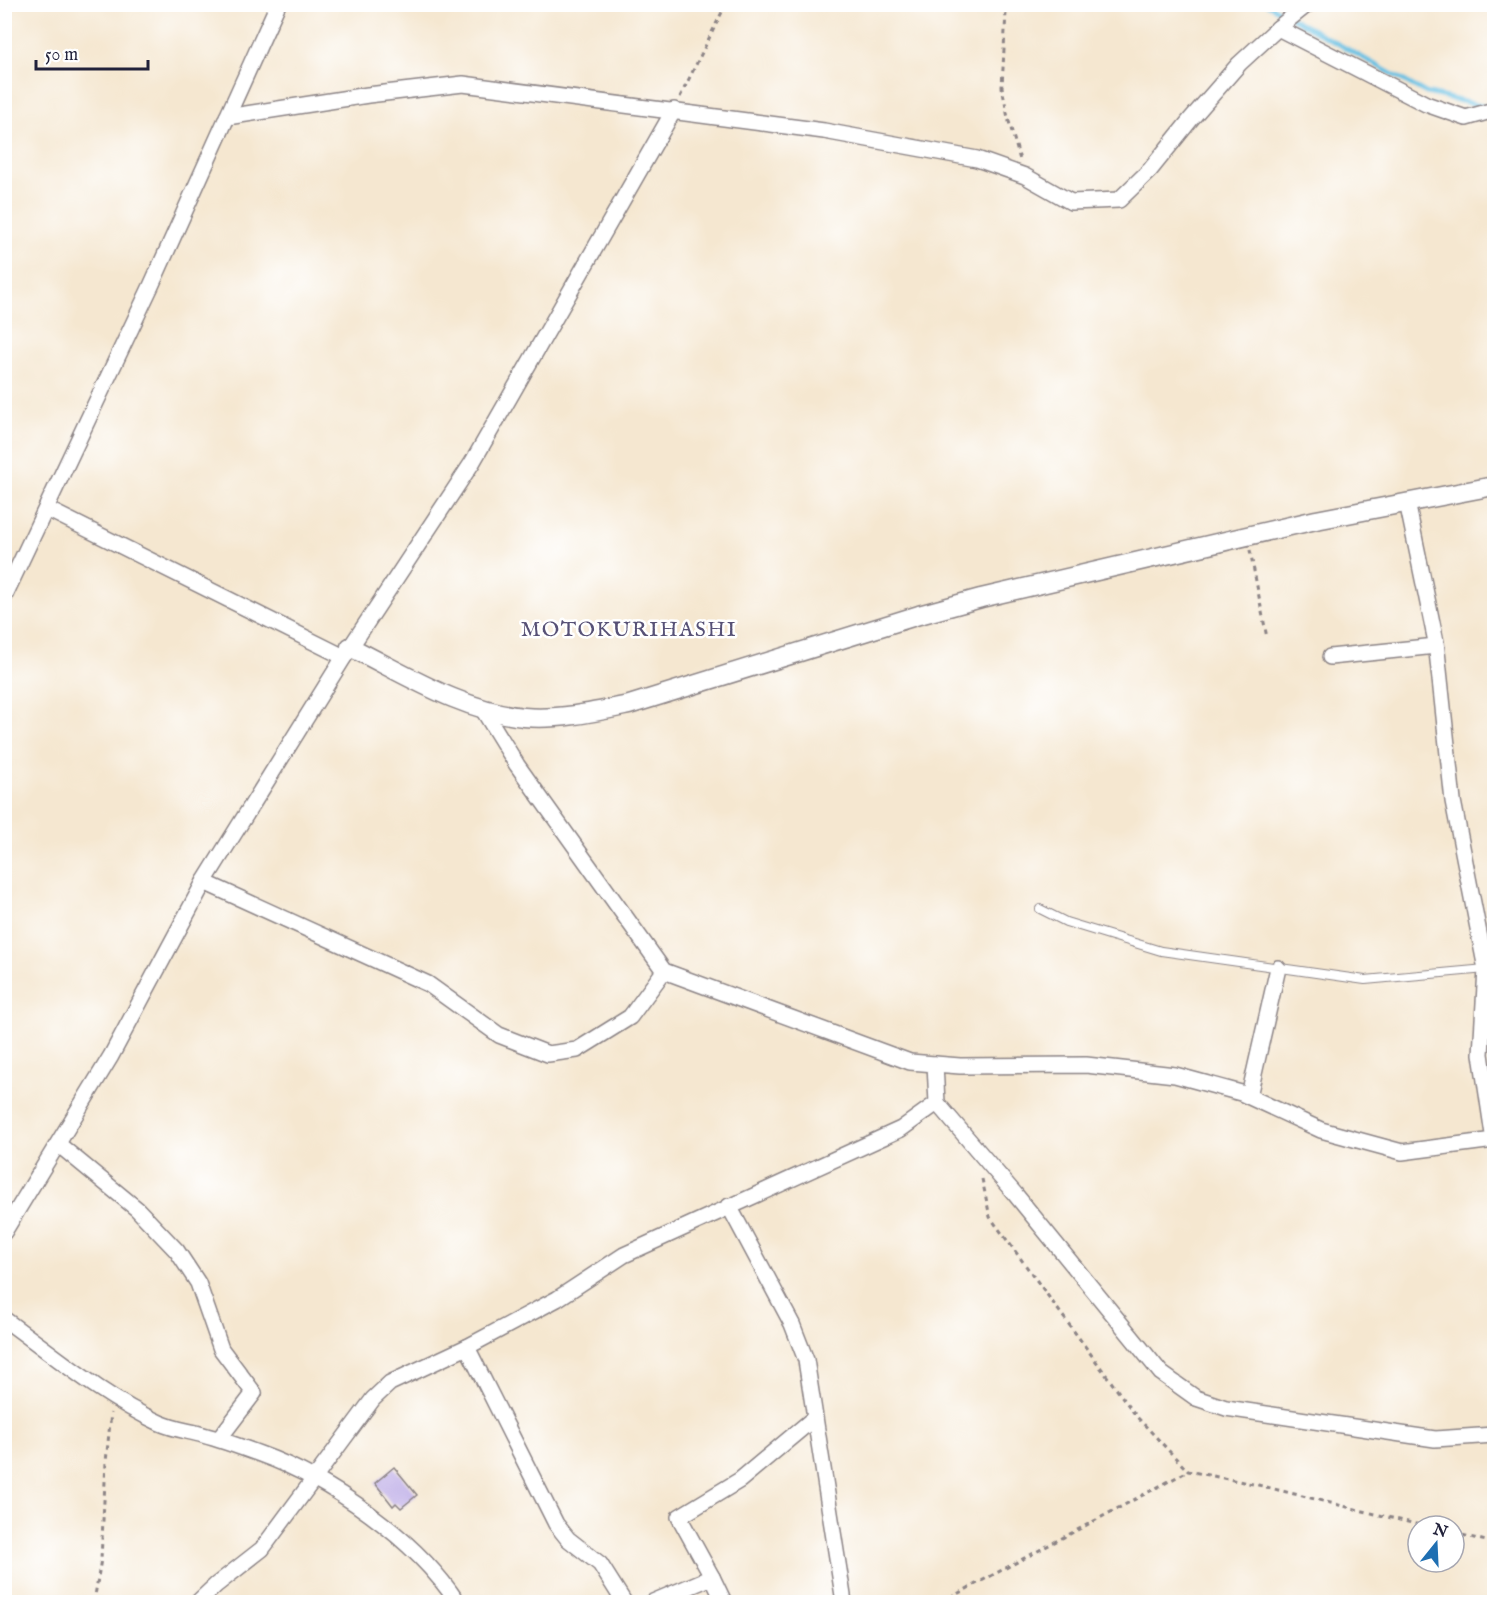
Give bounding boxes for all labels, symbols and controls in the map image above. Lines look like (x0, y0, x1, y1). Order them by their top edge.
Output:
scale bar (36, 33, 148, 71)
text: 50 m (45, 44, 78, 67)
district label: MOTOKURIHASHI (521, 617, 737, 644)
north arrow (1406, 1514, 1466, 1574)
text: N (1429, 1520, 1450, 1543)

